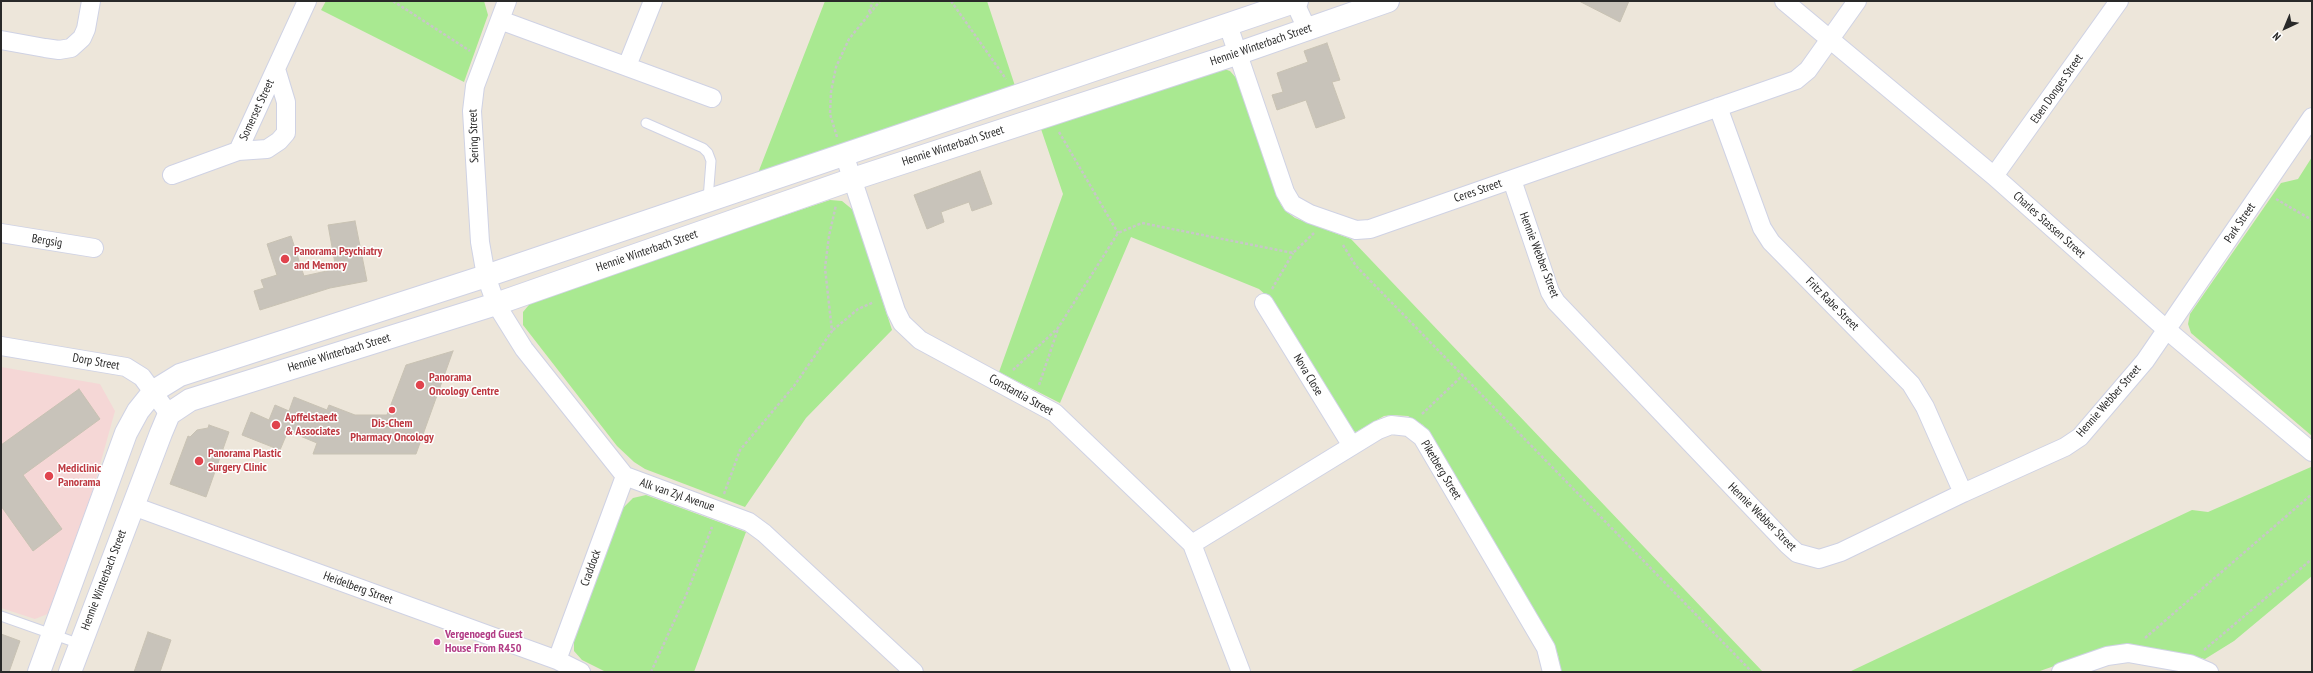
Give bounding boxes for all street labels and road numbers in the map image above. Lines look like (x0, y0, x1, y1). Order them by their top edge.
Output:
street label: Hennie Winterbach Street (1208, 21, 1314, 69)
street label: Eben Donges Street (2028, 52, 2086, 126)
street label: Somerset Street (237, 77, 277, 143)
street label: Sering Street (466, 109, 482, 163)
street label: Hennie Winterbach Street (900, 123, 1006, 169)
street label: Ceres Street (1452, 176, 1504, 206)
street label: Charles Stassen Street (2010, 189, 2088, 261)
street label: Park Street (2221, 200, 2259, 246)
street label: Hennie Webber Street (1516, 210, 1562, 300)
street label: Hennie Winterbach Street (594, 227, 700, 275)
street label: Bergsig (31, 231, 63, 251)
street label: Fritz Rabe Street (1802, 274, 1862, 334)
street label: Hennie Winterbach Street (286, 331, 392, 375)
street label: Dorp Street (71, 351, 121, 373)
street label: Nova Close (1290, 352, 1326, 398)
street label: Hennie Webber Street (2074, 362, 2144, 440)
street label: Constantia Street (986, 371, 1056, 419)
street label: Piketberg Street (1418, 438, 1464, 502)
street label: Alk van Zyl Avenue (638, 475, 716, 515)
street label: Hennie Webber Street (1725, 480, 1799, 554)
street label: Hennie Winterbach Street (78, 528, 130, 632)
street label: Craddock (578, 548, 604, 588)
street label: Heidelberg Street (321, 569, 395, 607)

